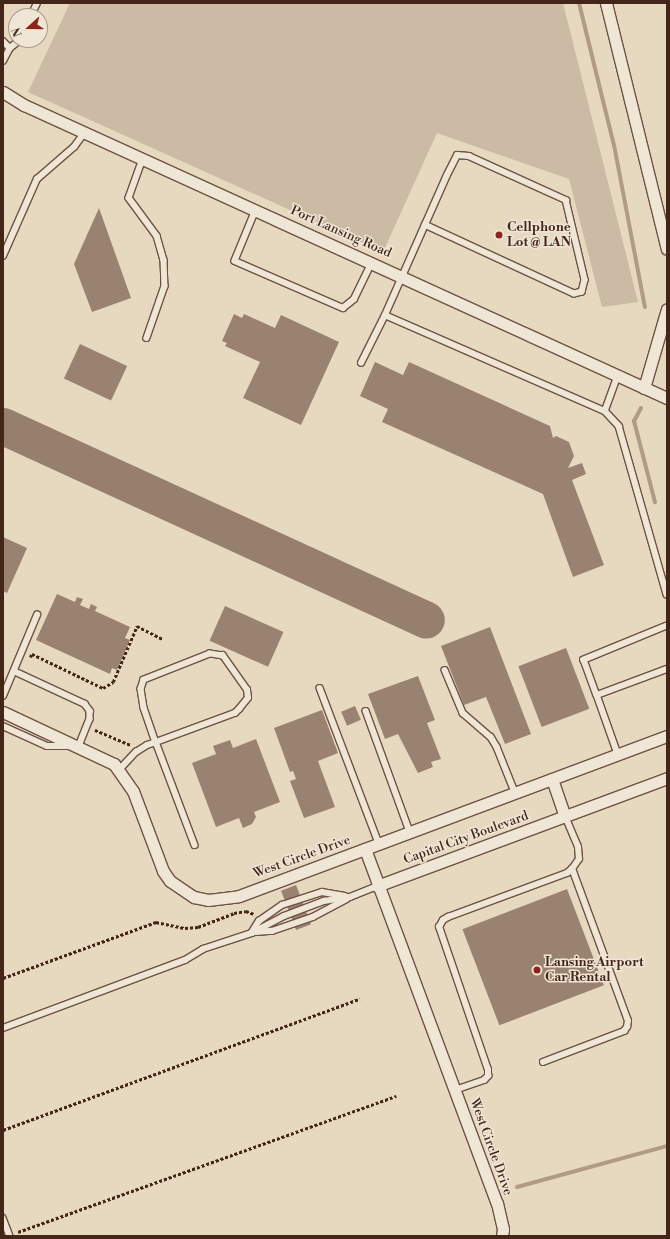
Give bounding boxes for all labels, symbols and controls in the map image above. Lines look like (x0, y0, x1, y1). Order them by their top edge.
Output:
north arrow (8, 8, 48, 48)
text: N (10, 25, 26, 39)
street label: Port Lansing Road (288, 203, 394, 261)
place label: Cellphone Lot @ LAN (507, 220, 571, 251)
marker: Cellphone Lot @ LAN (494, 230, 504, 240)
street label: Capital City Boulevard (401, 808, 531, 868)
street label: West Circle Drive (251, 832, 353, 882)
place label: Lansing Airport Car Rental (545, 955, 644, 986)
marker: Lansing Airport Car Rental (532, 965, 542, 975)
street label: West Circle Drive (466, 1096, 516, 1198)

